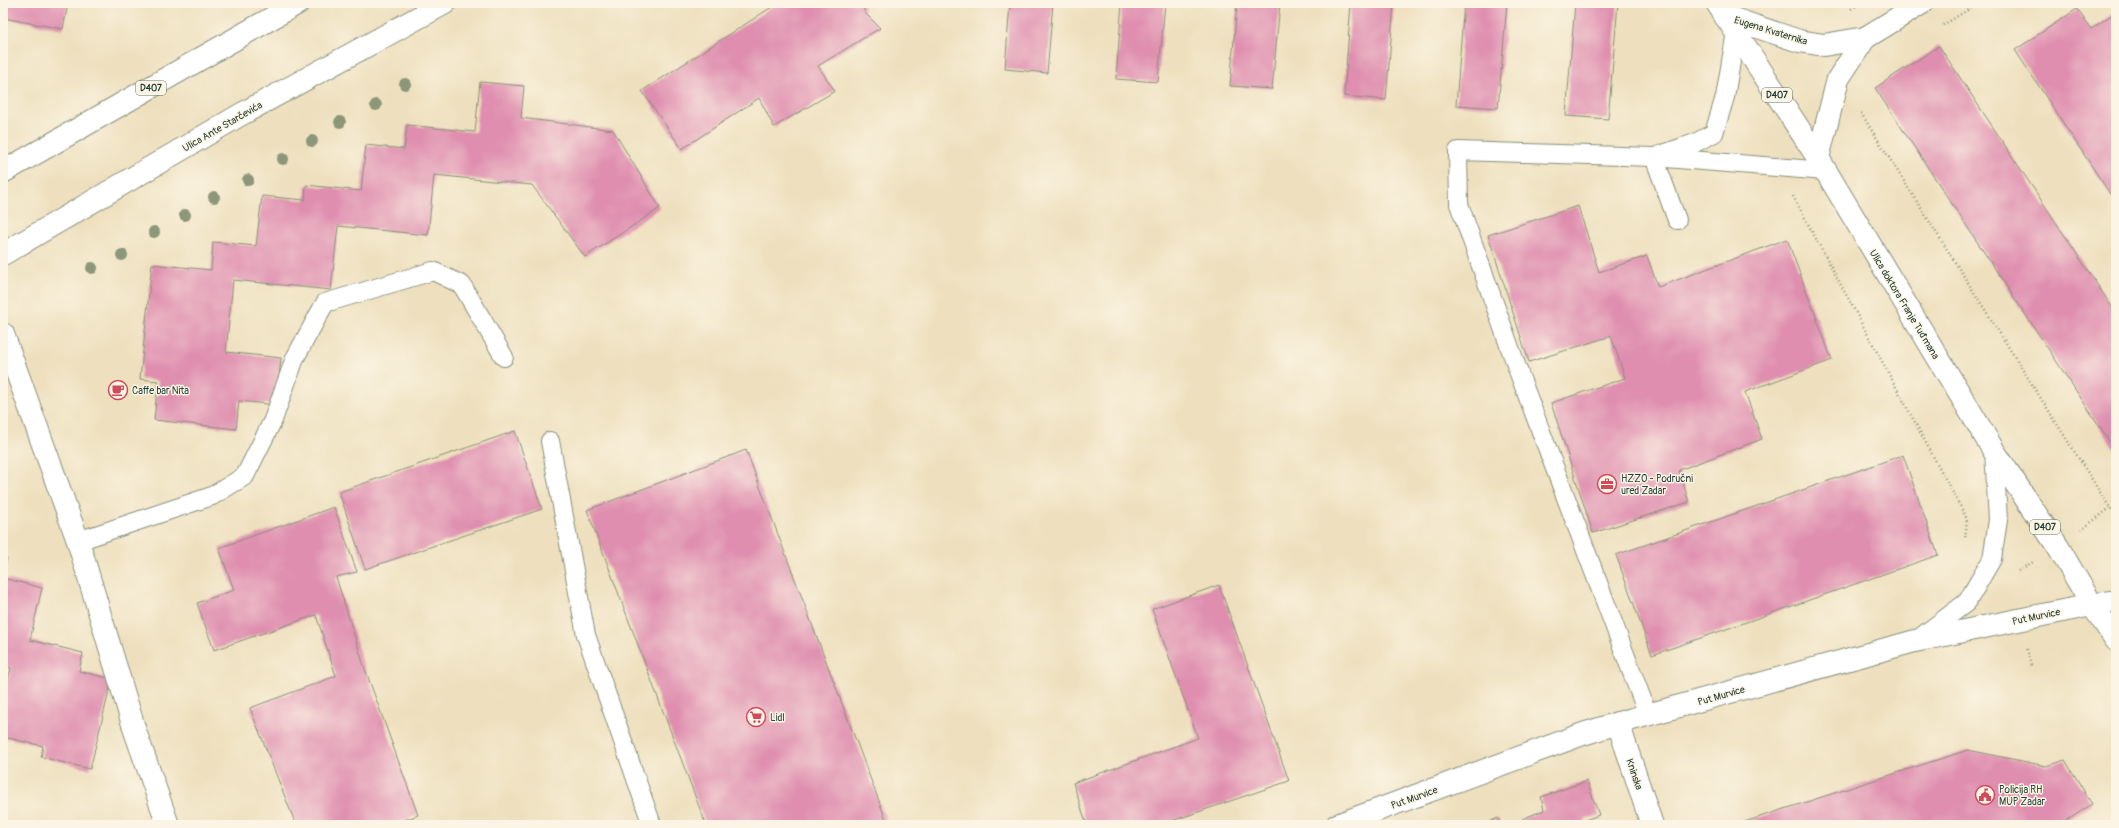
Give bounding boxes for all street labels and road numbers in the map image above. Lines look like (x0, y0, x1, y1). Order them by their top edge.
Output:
street label: Eugena Kvaternika (1733, 14, 1809, 48)
road number: D407 (136, 81, 166, 95)
road number: D407 (1762, 88, 1792, 102)
street label: Ulica Ante Starčevića (180, 99, 265, 155)
street label: Ulica doktora Franje Tuđmana (1867, 248, 1942, 362)
road number: D407 (2030, 520, 2060, 534)
street label: Put Murvice (2011, 606, 2061, 628)
street label: Put Murvice (1696, 683, 1746, 708)
street label: Kninska (1623, 757, 1645, 792)
street label: Put Murvice (1389, 784, 1439, 812)

